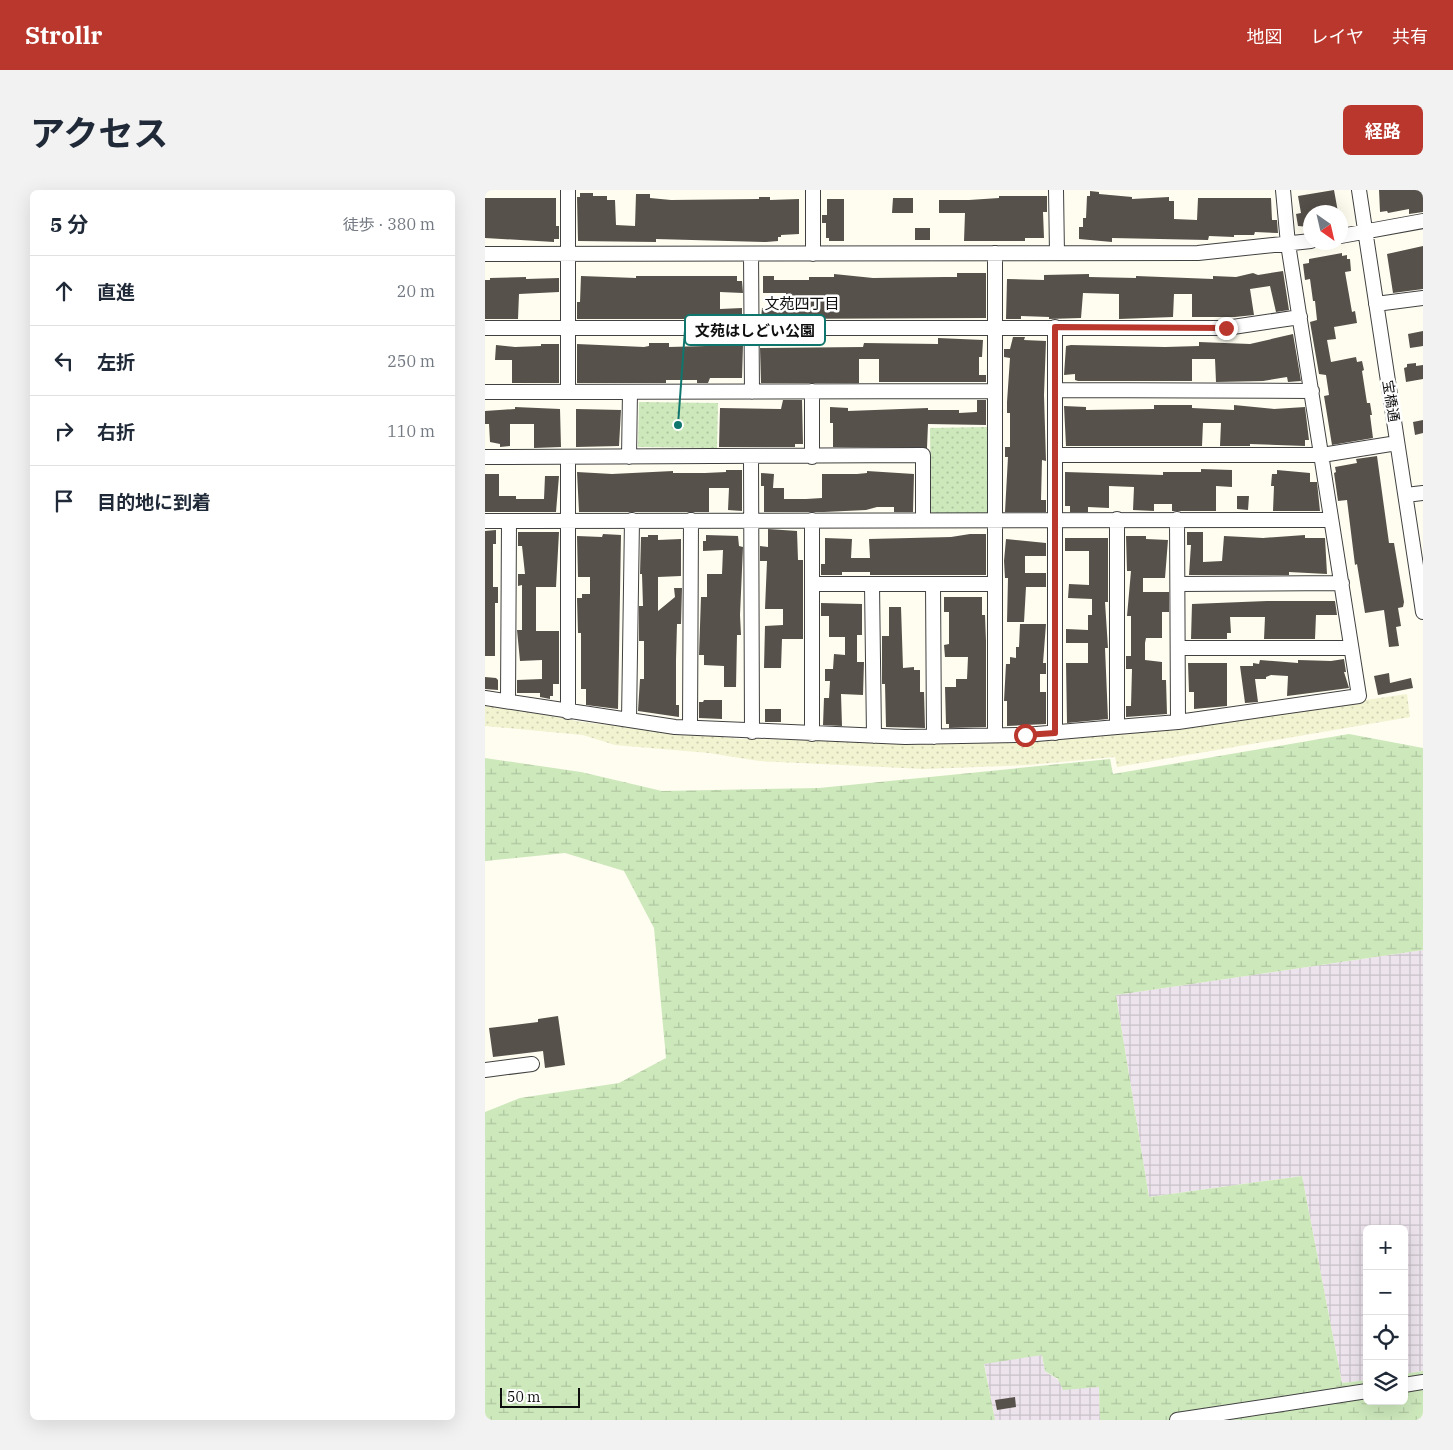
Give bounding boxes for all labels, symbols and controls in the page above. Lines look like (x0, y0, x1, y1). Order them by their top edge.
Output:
text: Strollr (25, 19, 102, 51)
text: 地図 (1247, 25, 1283, 48)
text: レイヤ (1311, 25, 1364, 48)
text: 共有 (1392, 25, 1428, 48)
button: 経路 (1343, 105, 1423, 155)
text: アクセス (30, 110, 168, 156)
north arrow (1303, 205, 1348, 250)
text: 5 分 (50, 210, 88, 238)
text: 徒歩 · 380 m (343, 214, 435, 234)
icon: ahead (50, 277, 78, 305)
text: 直進 (97, 280, 135, 304)
text: 20 m (397, 281, 435, 301)
district label: 文苑四丁目 (764, 294, 840, 313)
callout: 文苑はしどい公園 (685, 315, 825, 345)
route end (1215, 317, 1238, 340)
text: 文苑はしどい公園 (695, 321, 815, 340)
icon: left (50, 347, 78, 375)
text: 左折 (97, 350, 135, 374)
text: 250 m (387, 351, 435, 371)
street label: 宝橋通 (1379, 379, 1403, 423)
icon: right (50, 417, 78, 445)
text: 右折 (97, 420, 135, 444)
text: 110 m (387, 421, 435, 441)
icon: arrive (50, 487, 78, 515)
text: 目的地に到着 (97, 490, 211, 514)
route start (1014, 724, 1037, 747)
map controls (1363, 1225, 1408, 1405)
button: + (1363, 1225, 1408, 1270)
button: − (1363, 1270, 1408, 1315)
button: locate (1363, 1315, 1408, 1360)
button: layers (1363, 1360, 1408, 1405)
scale bar (500, 1385, 580, 1408)
text: 50 m (507, 1388, 540, 1406)

